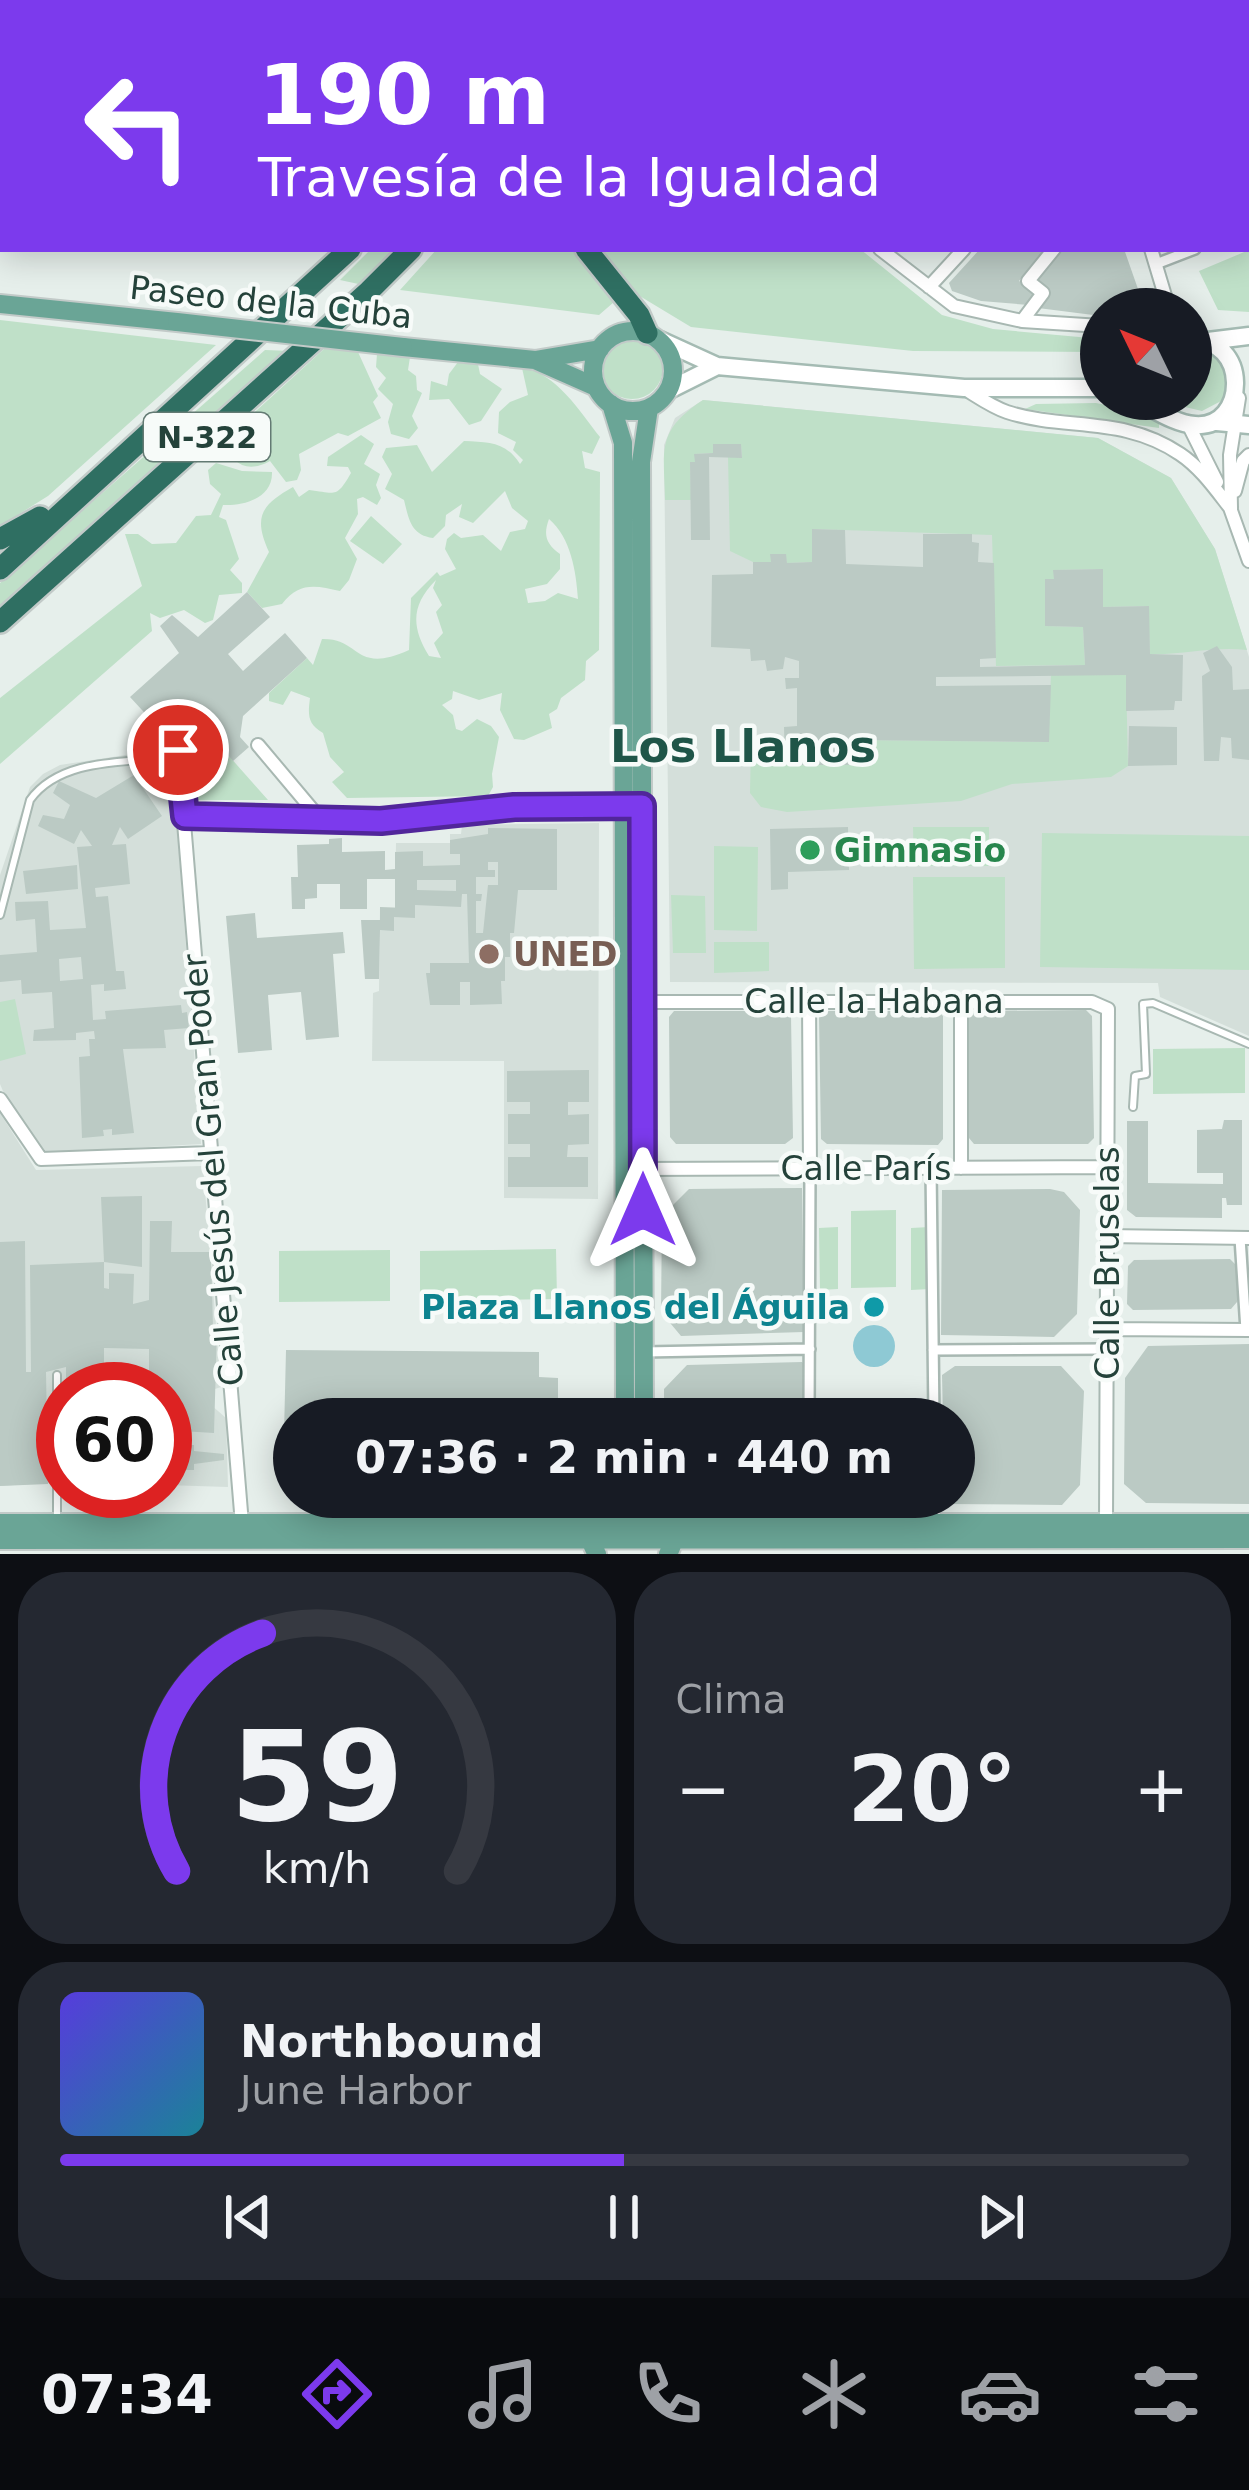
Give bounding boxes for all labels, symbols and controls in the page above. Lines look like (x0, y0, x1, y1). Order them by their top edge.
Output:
text: 190 m (258, 46, 550, 144)
icon: left (60, 48, 216, 204)
text: Travesía de la Igualdad (258, 146, 881, 209)
street label: Paseo de la Cuba (128, 268, 414, 336)
north arrow (1080, 288, 1212, 420)
map controls (1080, 288, 1212, 420)
road number: N-322 (144, 413, 270, 461)
pin (127, 699, 229, 801)
icon: arrive (145, 717, 211, 783)
district label: Los Llanos (610, 720, 876, 773)
place label: Gimnasio (834, 831, 1006, 870)
marker: Gimnasio (797, 837, 823, 863)
place label: UNED (513, 935, 617, 974)
marker: UNED (476, 941, 502, 967)
street label: Calle Jesús del Gran Poder (175, 952, 251, 1388)
street label: Calle la Habana (744, 982, 1004, 1021)
street label: Calle Bruselas (1088, 1146, 1127, 1380)
position arrow (580, 1147, 706, 1273)
street label: Calle París (781, 1149, 951, 1188)
place label: Plaza Llanos del Águila (421, 1287, 850, 1327)
marker: Plaza Llanos del Águila (861, 1294, 887, 1320)
speed limit sign: 60 (36, 1362, 192, 1518)
text: 07:36 · 2 min · 440 m (355, 1431, 893, 1484)
text: Clima (676, 1677, 786, 1722)
text: 59 (230, 1704, 404, 1849)
text: 20° (847, 1737, 1017, 1842)
text: − (676, 1751, 731, 1828)
text: + (1134, 1751, 1189, 1828)
text: km/h (263, 1843, 371, 1893)
text: Northbound (240, 2015, 544, 2068)
text: June Harbor (240, 2068, 471, 2113)
icon: previous (215, 2184, 281, 2250)
icon: pause (591, 2184, 657, 2250)
icon: next (968, 2184, 1034, 2250)
icon: directions (295, 2352, 379, 2436)
icon: music (461, 2352, 545, 2436)
icon: phone (626, 2352, 710, 2436)
icon: climate (792, 2352, 876, 2436)
icon: car (958, 2352, 1042, 2436)
icon: filters (1124, 2352, 1208, 2436)
text: 07:34 (41, 2363, 213, 2426)

